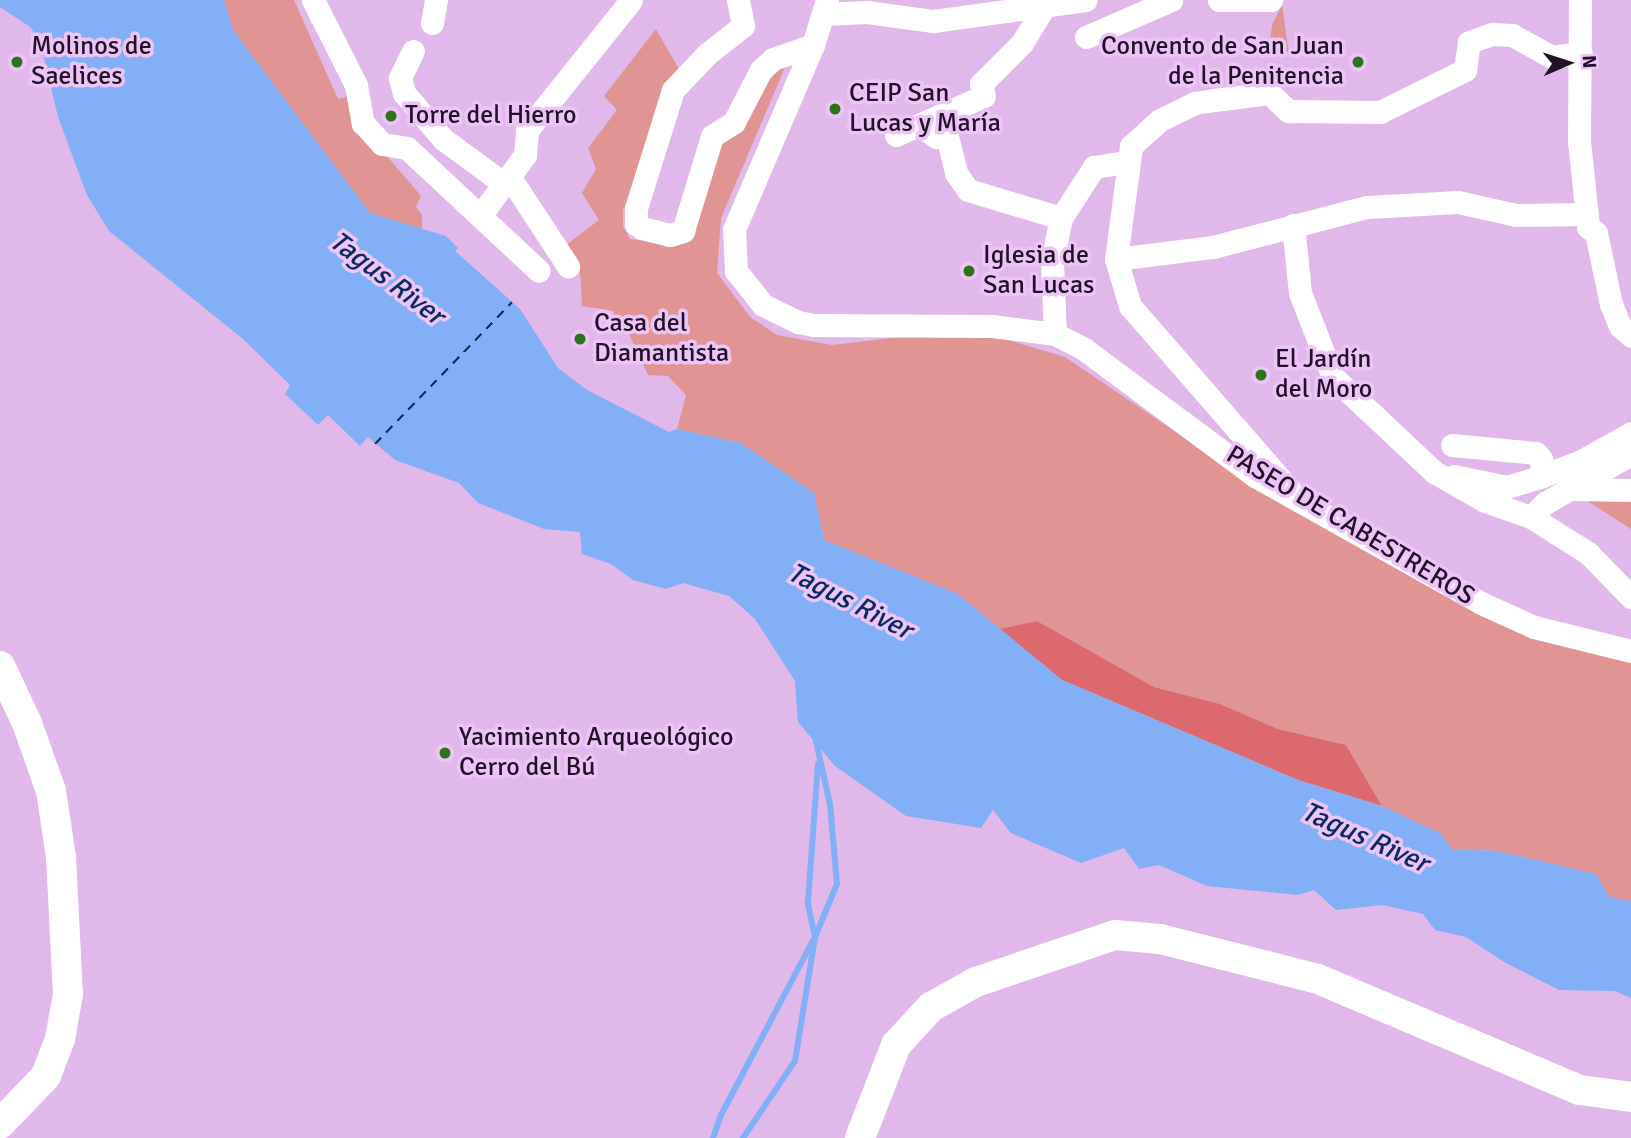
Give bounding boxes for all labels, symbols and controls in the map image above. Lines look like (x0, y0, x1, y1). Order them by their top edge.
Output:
north arrow (1533, 28, 1603, 98)
place label: Molinos de Saelices (31, 31, 152, 92)
place label: Convento de San Juan de la Penitencia (1101, 31, 1344, 92)
marker: Molinos de Saelices (9, 54, 25, 70)
marker: Convento de San Juan de la Penitencia (1350, 54, 1366, 70)
text: N (1577, 55, 1601, 69)
place label: CEIP San Lucas y María (849, 78, 1001, 140)
place label: Torre del Hierro (405, 100, 576, 132)
marker: CEIP San Lucas y María (827, 101, 843, 117)
marker: Torre del Hierro (383, 108, 399, 124)
water label: Tagus River (323, 224, 451, 332)
place label: Iglesia de San Lucas (983, 240, 1094, 302)
marker: Iglesia de San Lucas (961, 263, 977, 279)
place label: Casa del Diamantista (594, 308, 729, 370)
marker: Casa del Diamantista (572, 331, 588, 347)
place label: El Jardín del Moro (1275, 344, 1372, 406)
marker: El Jardín del Moro (1253, 367, 1269, 383)
street label: PASEO DE CABESTREROS (1220, 440, 1480, 612)
water label: Tagus River (782, 555, 918, 647)
place label: Yacimiento Arqueológico Cerro del Bú (459, 722, 733, 784)
marker: Yacimiento Arqueológico Cerro del Bú (437, 745, 453, 761)
water label: Tagus River (1296, 794, 1434, 880)

